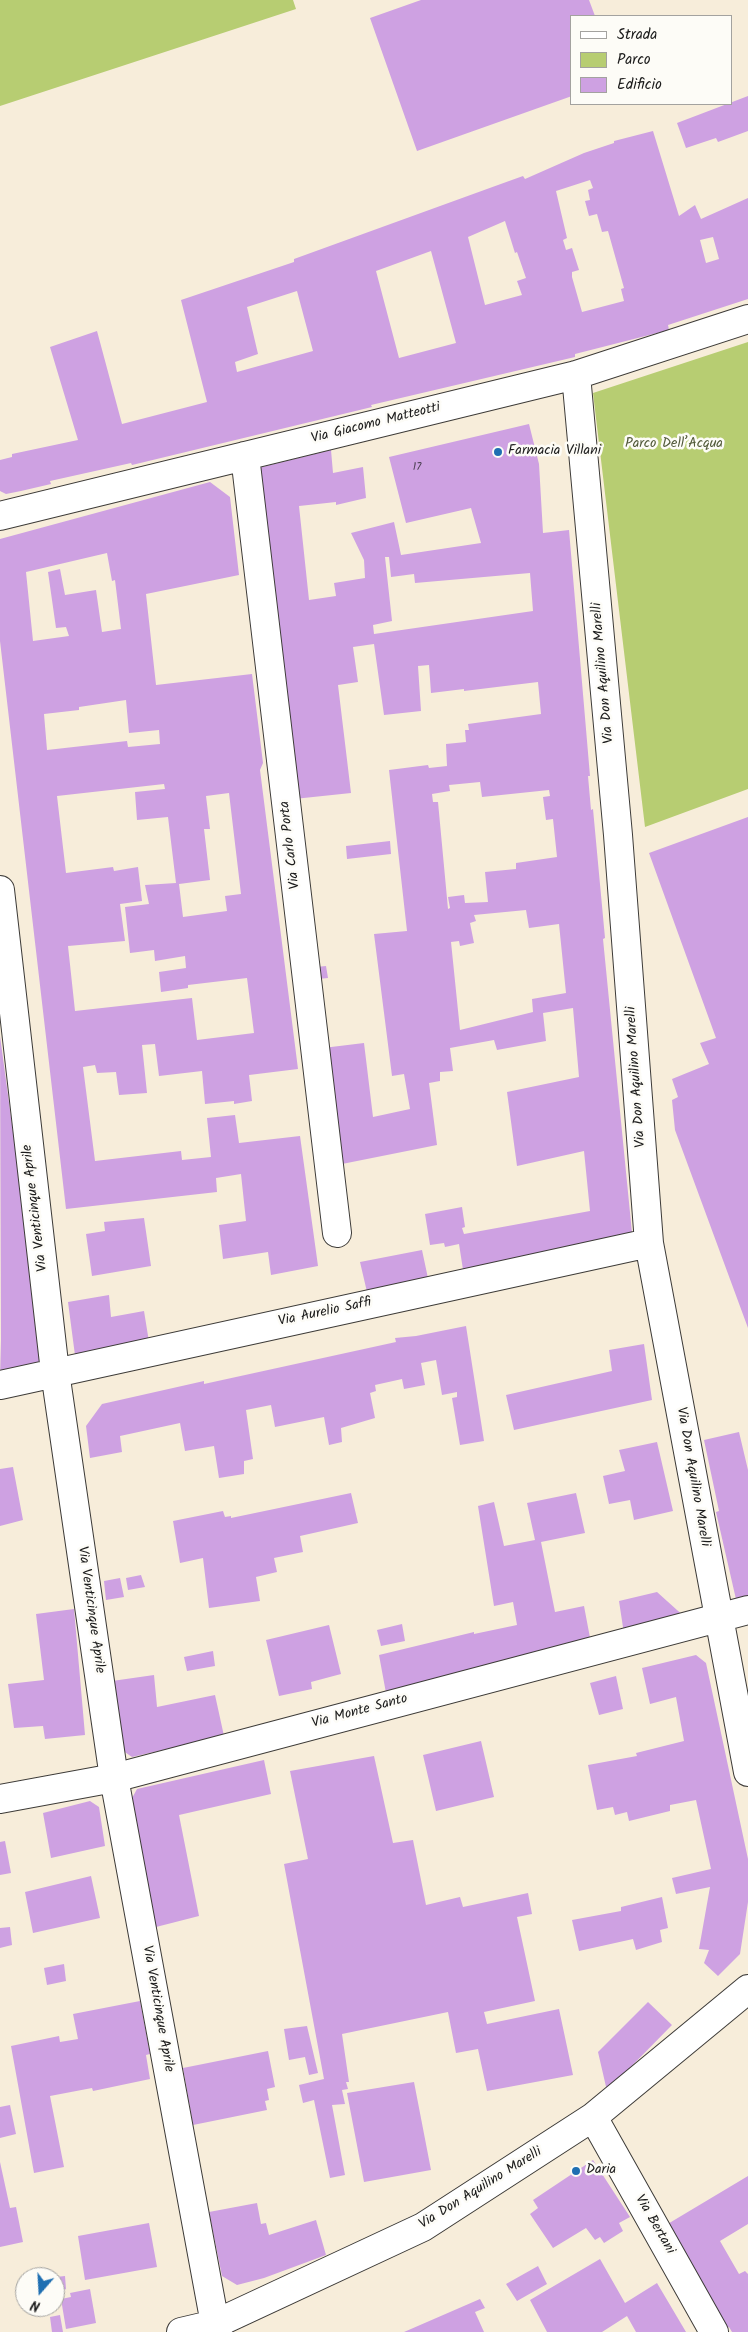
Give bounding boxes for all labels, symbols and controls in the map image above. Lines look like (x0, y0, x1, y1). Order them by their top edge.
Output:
legend (570, 15, 733, 105)
text: Strada (617, 23, 657, 47)
text: Parco (617, 48, 651, 72)
text: Edificio (617, 73, 662, 97)
street label: Via Giacomo Matteotti (310, 400, 442, 448)
park label: Parco Dell’Acqua (625, 437, 723, 453)
place label: Farmacia Villani (508, 444, 601, 460)
marker: Farmacia Villani (492, 446, 504, 458)
house number: 17 (413, 461, 421, 475)
street label: Via Don Aquilino Marelli (589, 602, 619, 744)
street label: Via Carlo Porta (277, 800, 305, 890)
street label: Via Don Aquilino Marelli (624, 1006, 650, 1148)
street label: Via Venticinque Aprile (20, 1143, 52, 1273)
street label: Via Aurelio Saffi (277, 1295, 373, 1331)
street label: Via Don Aquilino Marelli (671, 1406, 713, 1548)
street label: Via Venticinque Aprile (73, 1545, 107, 1675)
street label: Via Monte Santo (310, 1691, 410, 1733)
street label: Via Venticinque Aprile (138, 1944, 176, 2074)
street label: Via Don Aquilino Marelli (417, 2144, 545, 2234)
place label: Daria (586, 2163, 616, 2179)
marker: Daria (570, 2165, 582, 2177)
street label: Via Bertani (630, 2192, 678, 2258)
north arrow (15, 2267, 65, 2317)
text: N (28, 2293, 43, 2317)

